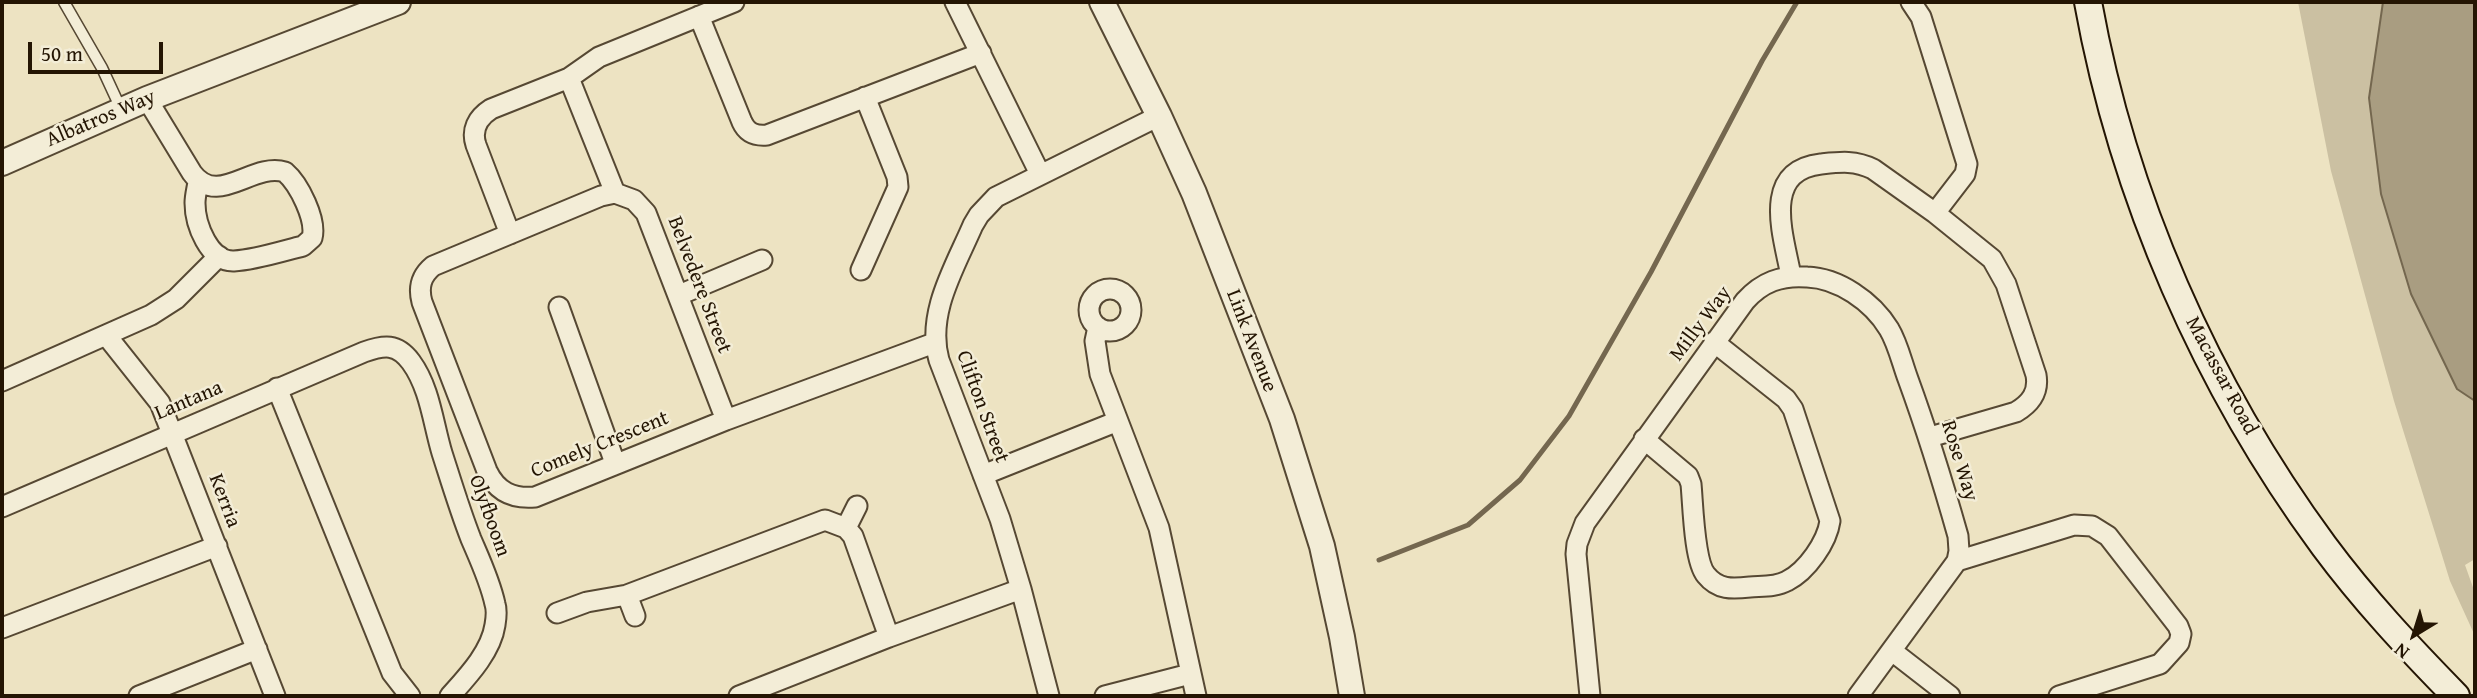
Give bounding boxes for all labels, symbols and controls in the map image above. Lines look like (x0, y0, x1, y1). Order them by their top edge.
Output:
scale bar (32, 28, 166, 72)
text: 50 m (41, 38, 83, 69)
street label: Albatros Way (43, 85, 159, 153)
street label: Belvedere Street (661, 213, 737, 357)
street label: Milly Way (1665, 282, 1737, 366)
street label: Link Avenue (1220, 286, 1282, 396)
street label: Macassar Road (2179, 313, 2263, 439)
street label: Clifton Street (950, 347, 1014, 467)
street label: Lantana (151, 376, 227, 426)
street label: Comely Crescent (527, 406, 673, 484)
street label: Rose Way (1935, 418, 1983, 504)
street label: Kerria (202, 471, 246, 531)
street label: Olyfboom (463, 472, 515, 560)
north arrow (2379, 600, 2449, 670)
text: N (2387, 637, 2415, 666)

